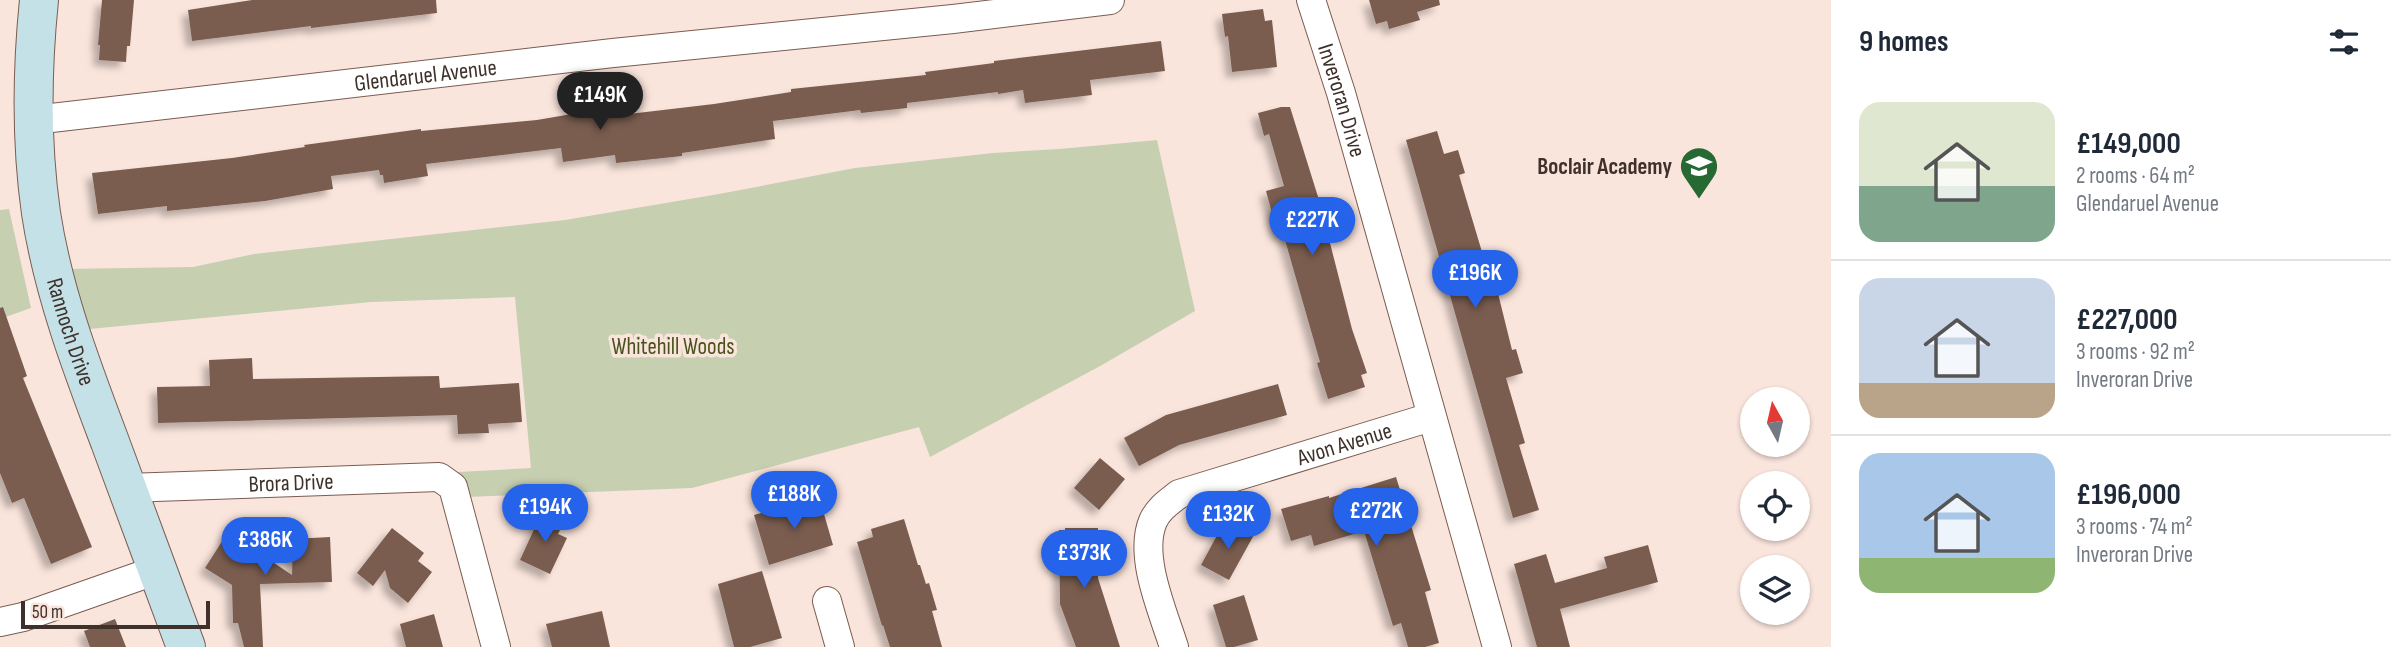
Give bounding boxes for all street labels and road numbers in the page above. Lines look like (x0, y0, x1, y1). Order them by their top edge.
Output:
street label: Inveroran Drive (1311, 40, 1371, 160)
street label: Glendaruel Avenue (353, 54, 498, 98)
street label: Rannoch Drive (40, 275, 101, 390)
street label: Avon Avenue (1293, 417, 1395, 472)
street label: Brora Drive (248, 468, 334, 499)

